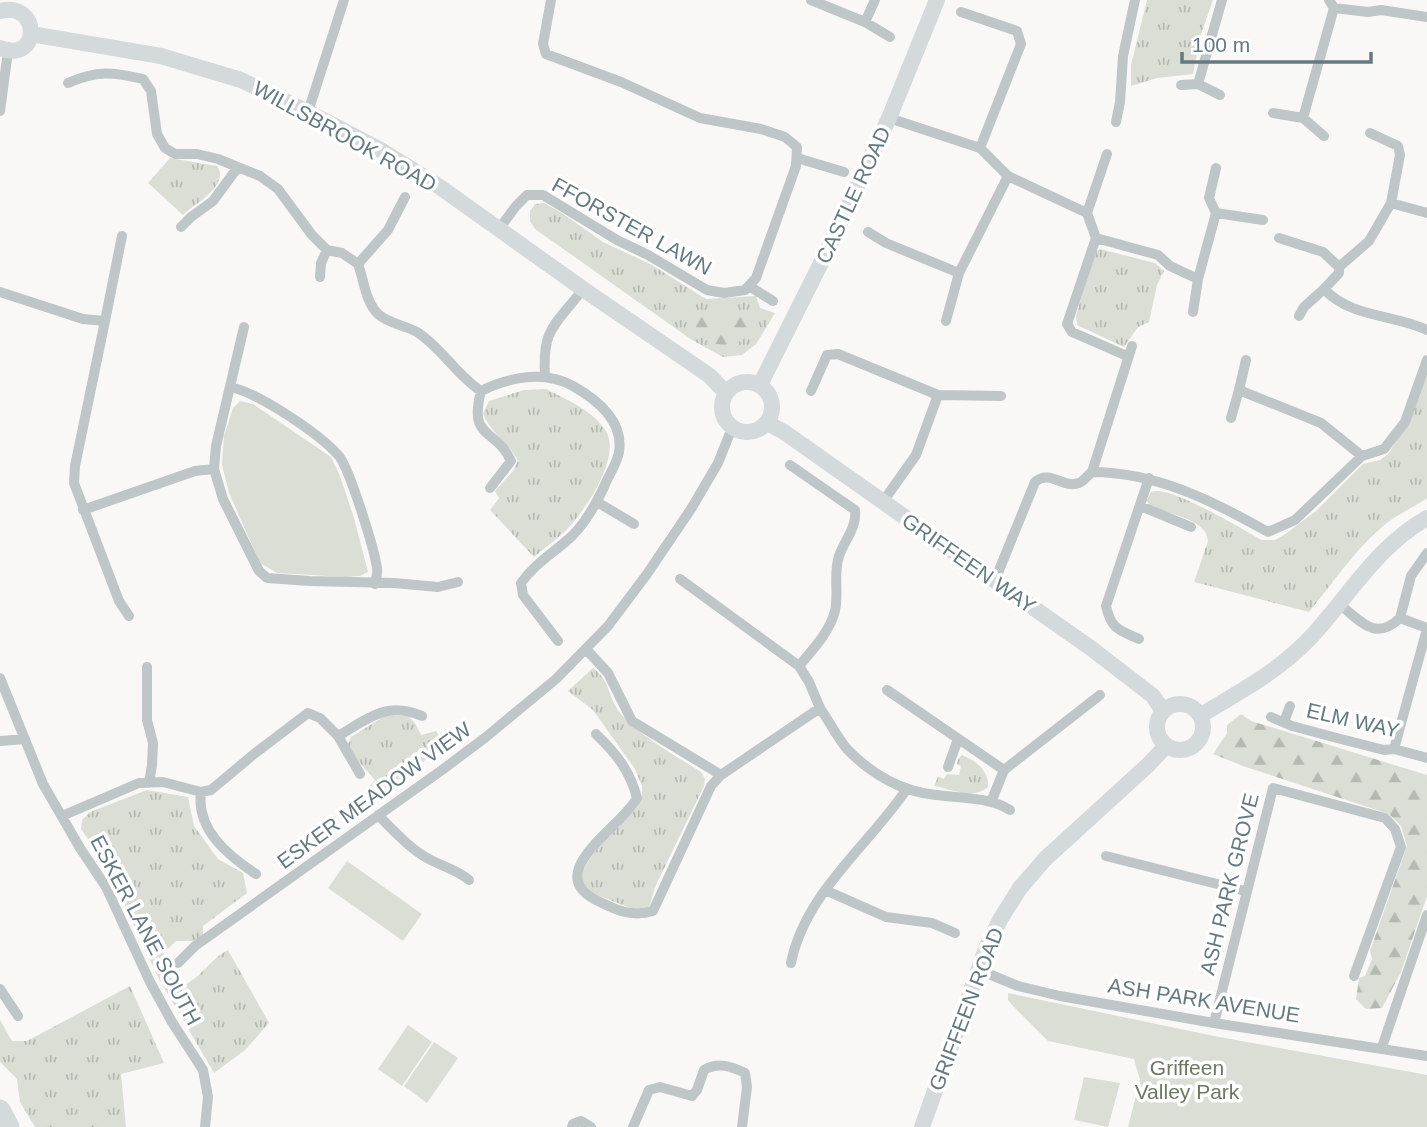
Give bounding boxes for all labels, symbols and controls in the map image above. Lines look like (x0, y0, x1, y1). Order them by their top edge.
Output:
scale bar (1182, 21, 1371, 65)
text: 100 m (1192, 33, 1250, 56)
street label: WILLSBROOK ROAD (250, 76, 440, 196)
street label: CASTLE ROAD (811, 123, 895, 267)
street label: FFORSTER LAWN (548, 173, 716, 279)
street label: GRIFFEEN WAY (898, 508, 1040, 618)
street label: ELM WAY (1304, 698, 1402, 742)
street label: ESKER MEADOW VIEW (273, 717, 475, 873)
street label: ASH PARK GROVE (1195, 791, 1263, 977)
street label: ESKER LANE SOUTH (86, 831, 206, 1029)
street label: GRIFFEEN ROAD (924, 924, 1008, 1094)
street label: ASH PARK AVENUE (1106, 973, 1302, 1027)
park label: Griffeen Valley Park (1135, 1056, 1240, 1103)

